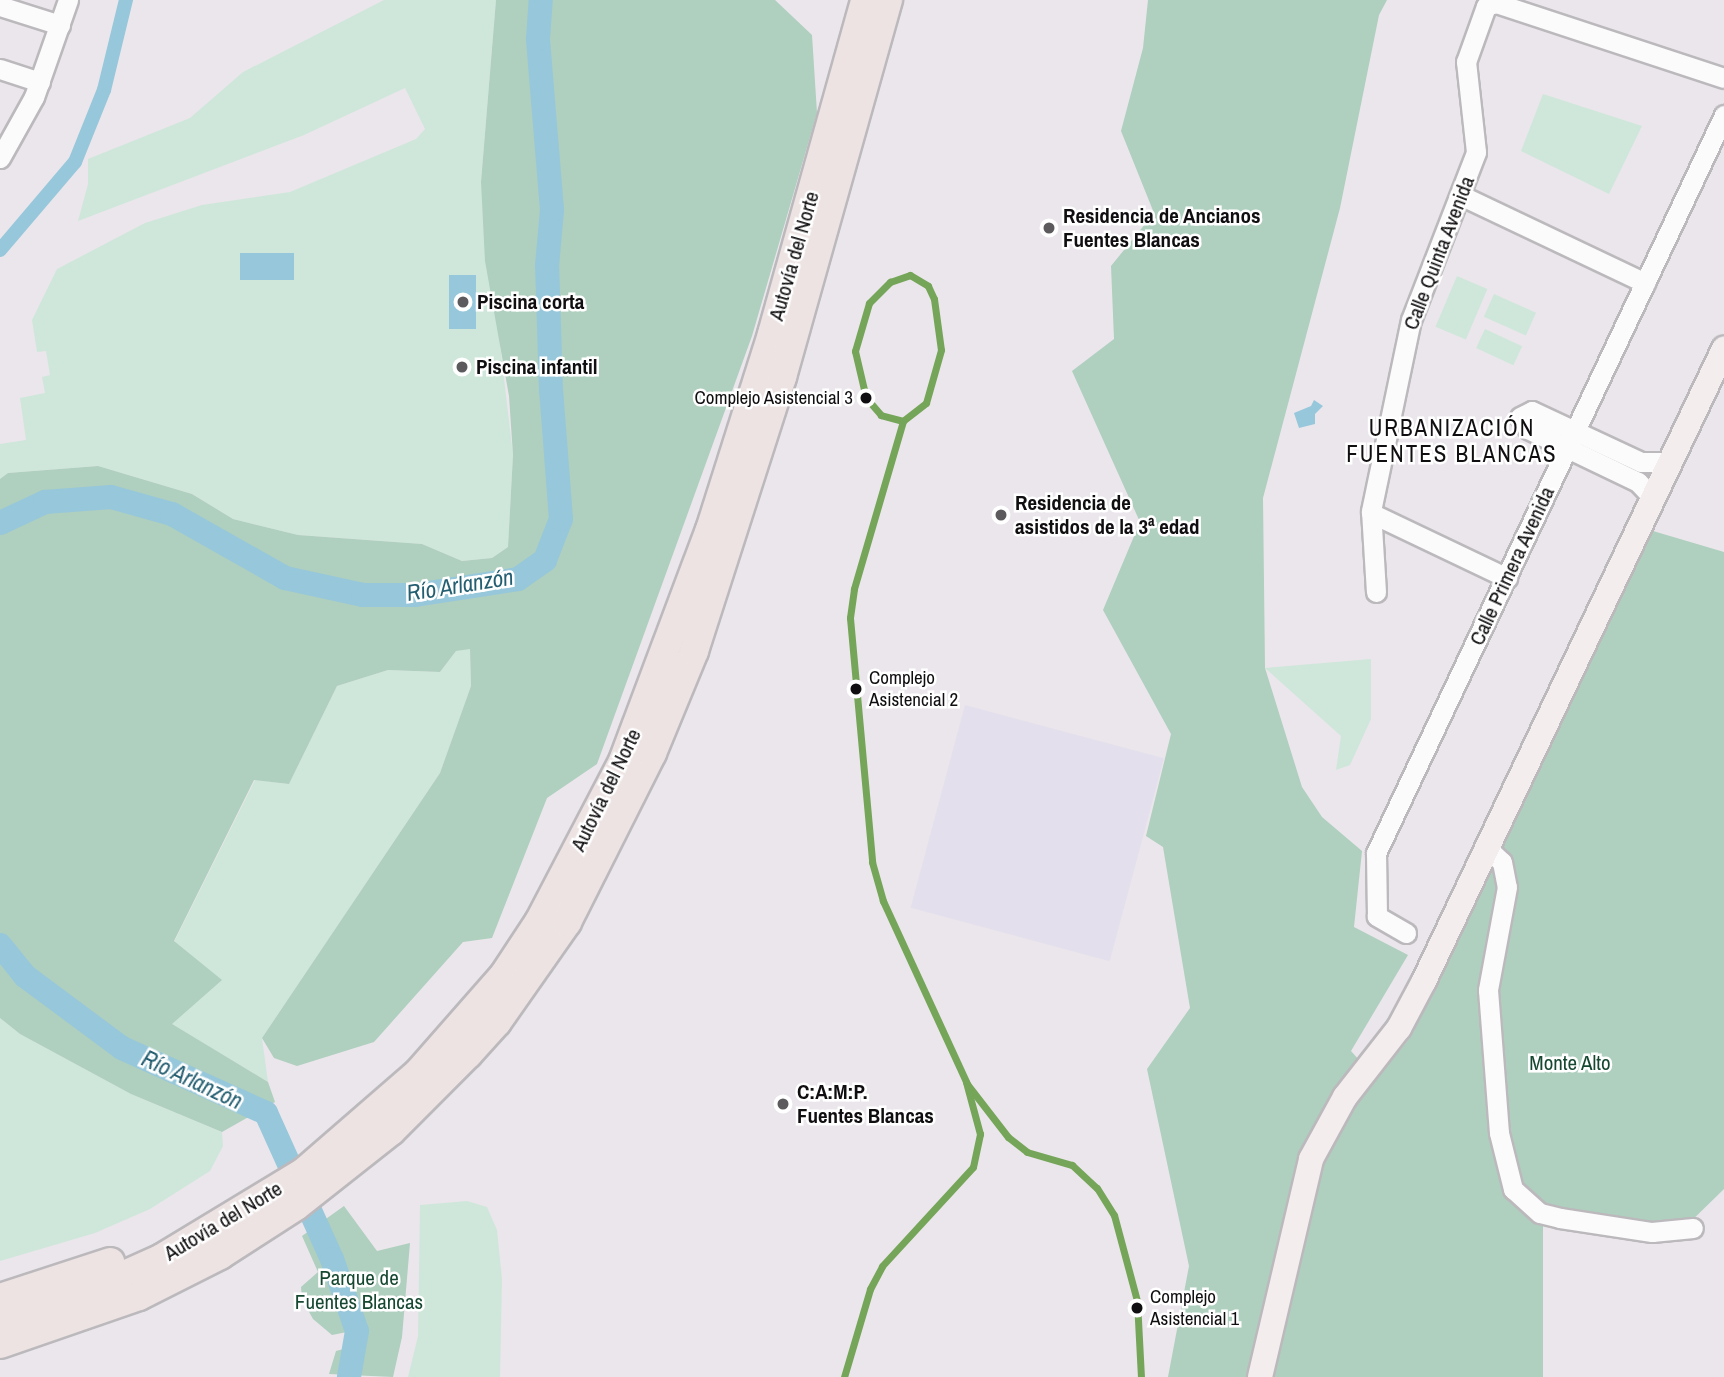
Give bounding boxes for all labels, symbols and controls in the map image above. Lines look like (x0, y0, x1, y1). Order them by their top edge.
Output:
street label: Calle Quinta Avenida (1398, 172, 1480, 334)
street label: Autovía del Norte (764, 189, 824, 323)
place label: Residencia de Ancianos Fuentes Blancas (1063, 203, 1261, 253)
marker: Residencia de Ancianos Fuentes Blancas (1041, 220, 1057, 236)
place label: Piscina corta (477, 289, 584, 315)
marker: Piscina corta (455, 294, 471, 310)
place label: Piscina infantil (476, 354, 598, 380)
marker: Piscina infantil (454, 359, 470, 375)
place label: Complejo Asistencial 3 (694, 387, 853, 409)
marker: Complejo Asistencial 3 (859, 391, 873, 405)
district label: URBANIZACIÓN FUENTES BLANCAS (1348, 414, 1556, 468)
street label: Calle Primera Avenida (1464, 482, 1560, 650)
place label: Residencia de asistidos de la 3ª edad (1015, 490, 1199, 540)
marker: Residencia de asistidos de la 3ª edad (993, 507, 1009, 523)
water label: Río Arlanzón (404, 563, 516, 607)
place label: Complejo Asistencial 2 (869, 667, 958, 711)
marker: Complejo Asistencial 2 (849, 682, 863, 696)
street label: Autovía del Norte (566, 725, 646, 855)
water label: Río Arlanzón (137, 1044, 247, 1116)
park label: Monte Alto (1529, 1050, 1611, 1076)
place label: C:A:M:P. Fuentes Blancas (797, 1079, 934, 1129)
marker: C:A:M:P. Fuentes Blancas (775, 1096, 791, 1112)
street label: Autovía del Norte (159, 1176, 287, 1266)
park label: Parque de Fuentes Blancas (295, 1265, 423, 1315)
place label: Complejo Asistencial 1 (1150, 1286, 1239, 1330)
marker: Complejo Asistencial 1 (1130, 1301, 1144, 1315)

